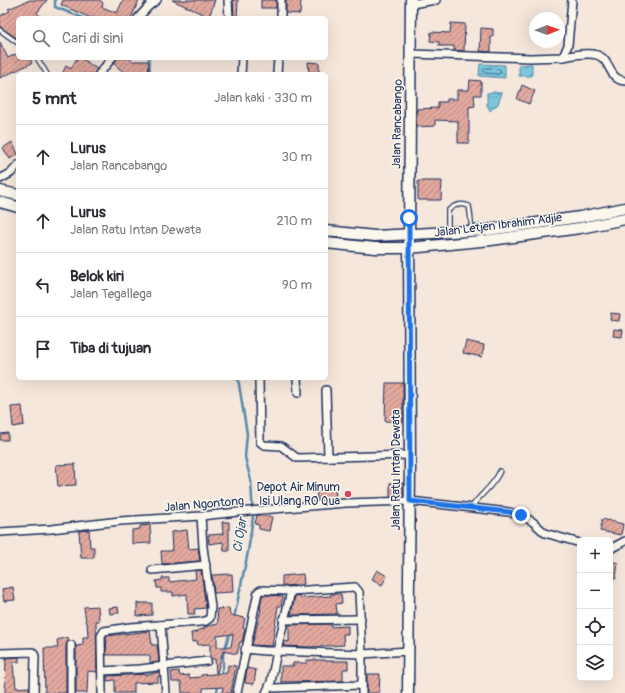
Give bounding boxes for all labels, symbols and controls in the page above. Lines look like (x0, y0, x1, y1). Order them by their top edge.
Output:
north arrow (529, 12, 565, 48)
search box (16, 16, 328, 60)
icon: search (30, 27, 52, 49)
text: Cari di sini (62, 29, 123, 48)
street label: Jalan Rancabango (389, 78, 406, 169)
text: 5 mnt (32, 88, 76, 109)
text: Jalan kaki · 330 m (214, 90, 312, 106)
text: Lurus (70, 139, 106, 158)
icon: ahead (32, 146, 54, 168)
text: 30 m (282, 149, 312, 165)
text: Jalan Rancabango (70, 158, 167, 174)
text: Lurus (70, 203, 106, 222)
route start (400, 209, 418, 227)
icon: ahead (32, 210, 54, 232)
street label: Jalan Letjen Ibrahim Adjie (433, 210, 563, 241)
text: 210 m (276, 213, 312, 229)
text: Jalan Ratu Intan Dewata (70, 222, 201, 238)
text: Belok kiri (70, 267, 124, 286)
icon: left (32, 274, 54, 296)
text: 90 m (282, 277, 312, 293)
text: Jalan Tegallega (70, 286, 152, 302)
icon: arrive (32, 338, 54, 360)
text: Tiba di tujuan (70, 339, 151, 358)
street label: Jalan Ratu Intan Dewata (389, 409, 404, 531)
place label: Depot Air Minum Isi Ulang RO Qua (256, 480, 340, 509)
marker: Depot Air Minum Isi Ulang RO Qua (343, 489, 353, 499)
street label: Jalan Ngontong (164, 494, 245, 515)
route end (512, 506, 530, 524)
water label: Ci Ojar (229, 514, 251, 554)
map controls (577, 537, 613, 681)
button: + (577, 537, 613, 573)
button: − (577, 573, 613, 609)
button: locate (577, 609, 613, 645)
button: layers (577, 645, 613, 681)

